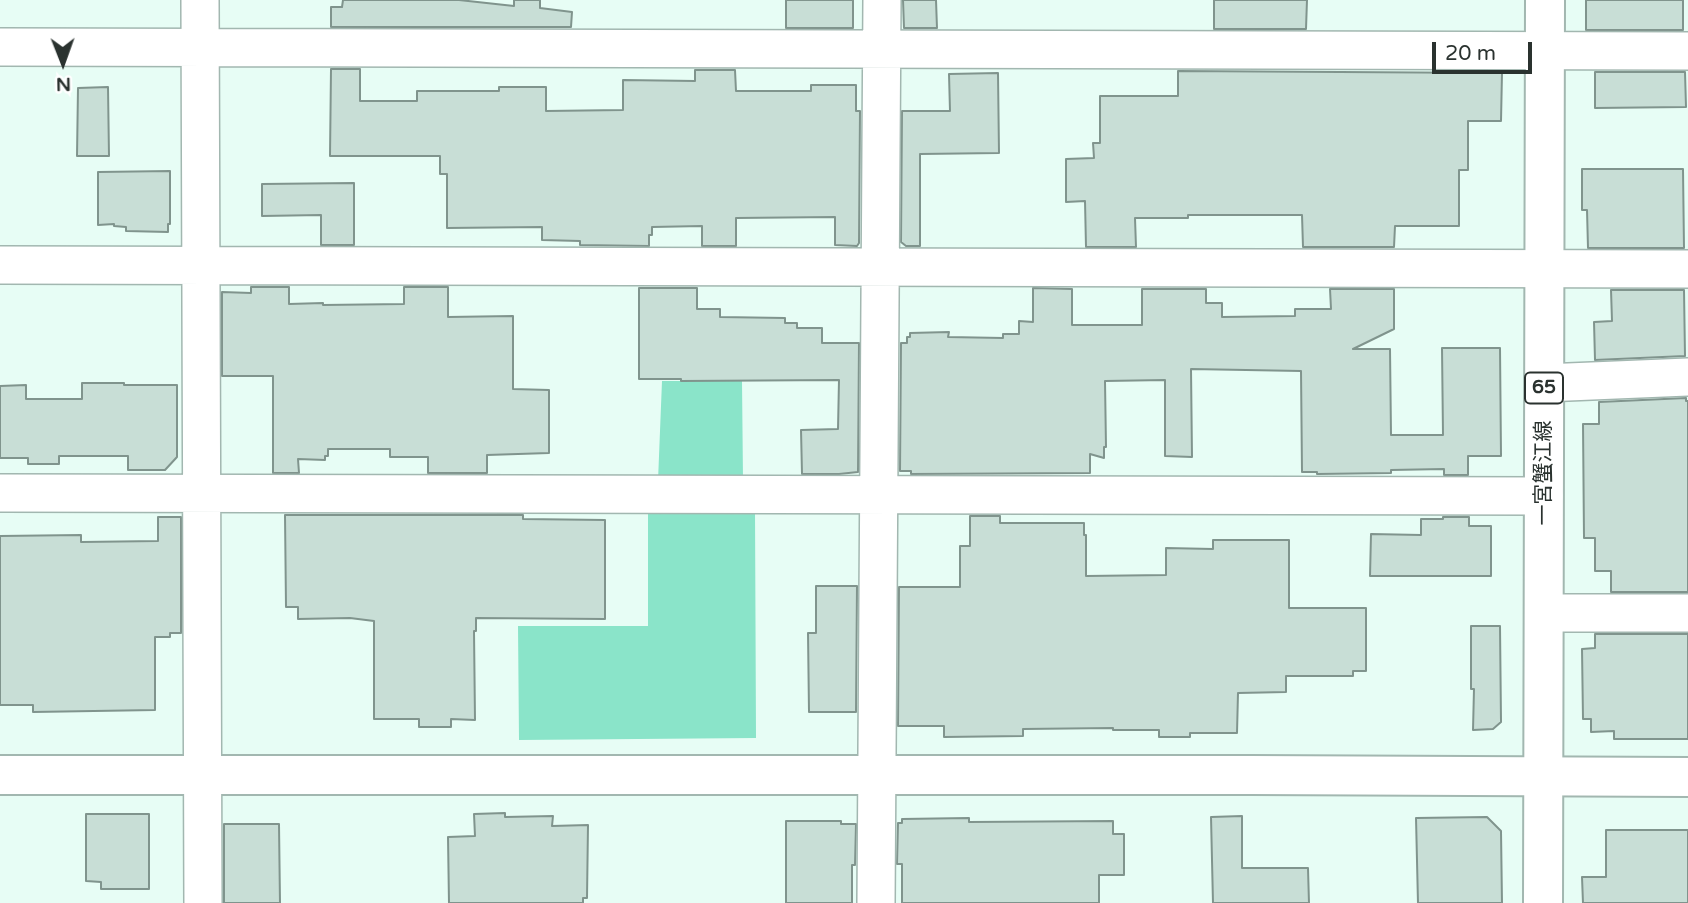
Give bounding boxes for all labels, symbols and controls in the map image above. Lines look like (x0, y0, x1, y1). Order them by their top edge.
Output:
north arrow (28, 28, 98, 98)
scale bar (1436, 28, 1536, 72)
text: 20 m (1445, 41, 1496, 66)
text: N (56, 73, 71, 95)
road number: 65 (1525, 372, 1563, 404)
street label: 一宮蟹江線 (1531, 421, 1557, 525)

